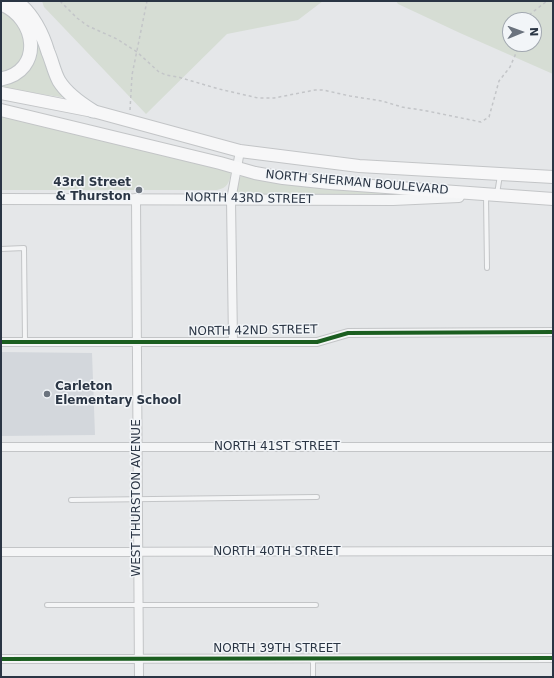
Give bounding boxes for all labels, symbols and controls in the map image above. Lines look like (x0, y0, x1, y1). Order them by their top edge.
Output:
north arrow (502, 12, 542, 52)
text: N (527, 27, 540, 37)
street label: NORTH SHERMAN BOULEVARD (265, 168, 449, 198)
place label: 43rd Street & Thurston (53, 176, 131, 204)
marker: 43rd Street & Thurston (134, 185, 144, 195)
street label: NORTH 43RD STREET (185, 191, 313, 207)
street label: NORTH 42ND STREET (188, 323, 318, 339)
place label: Carleton Elementary School (55, 380, 181, 408)
marker: Carleton Elementary School (42, 389, 52, 399)
street label: WEST THURSTON AVENUE (130, 419, 144, 577)
street label: NORTH 41ST STREET (214, 440, 340, 454)
street label: NORTH 40TH STREET (213, 545, 341, 559)
street label: NORTH 39TH STREET (213, 642, 341, 656)

